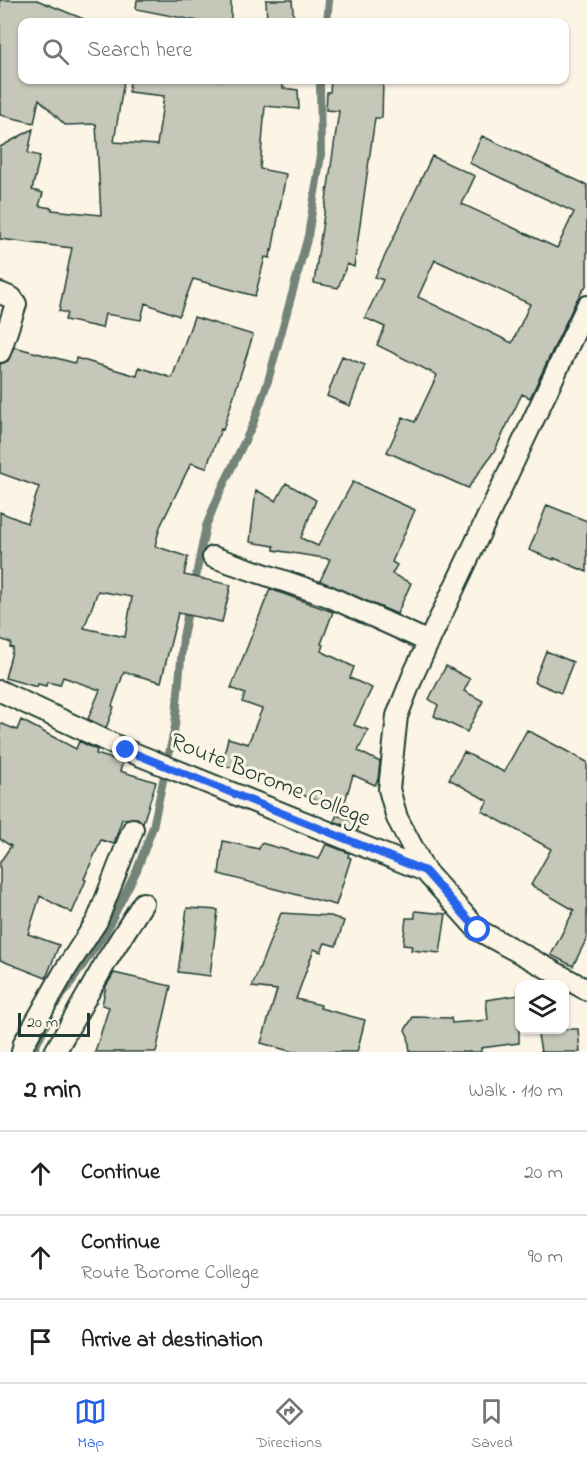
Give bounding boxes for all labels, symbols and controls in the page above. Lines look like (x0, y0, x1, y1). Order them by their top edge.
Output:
search box (18, 18, 569, 84)
icon: search (39, 35, 72, 68)
text: Search here (87, 35, 192, 67)
street label: Route Borome College (164, 725, 376, 837)
route end (112, 736, 138, 762)
route start (464, 916, 490, 942)
map controls (515, 980, 569, 1034)
button: layers (515, 980, 569, 1034)
scale bar (18, 1010, 90, 1038)
text: 20 m (27, 1011, 58, 1035)
text: 2 min (24, 1072, 81, 1110)
text: Walk · 110 m (468, 1077, 563, 1106)
icon: ahead (24, 1157, 57, 1190)
text: Continue (81, 1157, 160, 1189)
text: 20 m (524, 1159, 563, 1188)
text: Continue (81, 1227, 160, 1259)
icon: ahead (24, 1241, 57, 1274)
text: 90 m (528, 1243, 563, 1272)
text: Route Borome College (81, 1259, 259, 1288)
icon: arrive (24, 1325, 57, 1358)
text: Arrive at destination (81, 1325, 263, 1357)
tab: Map (74, 1395, 107, 1455)
tab: Directions (256, 1395, 322, 1455)
tab: Saved (471, 1395, 513, 1455)

